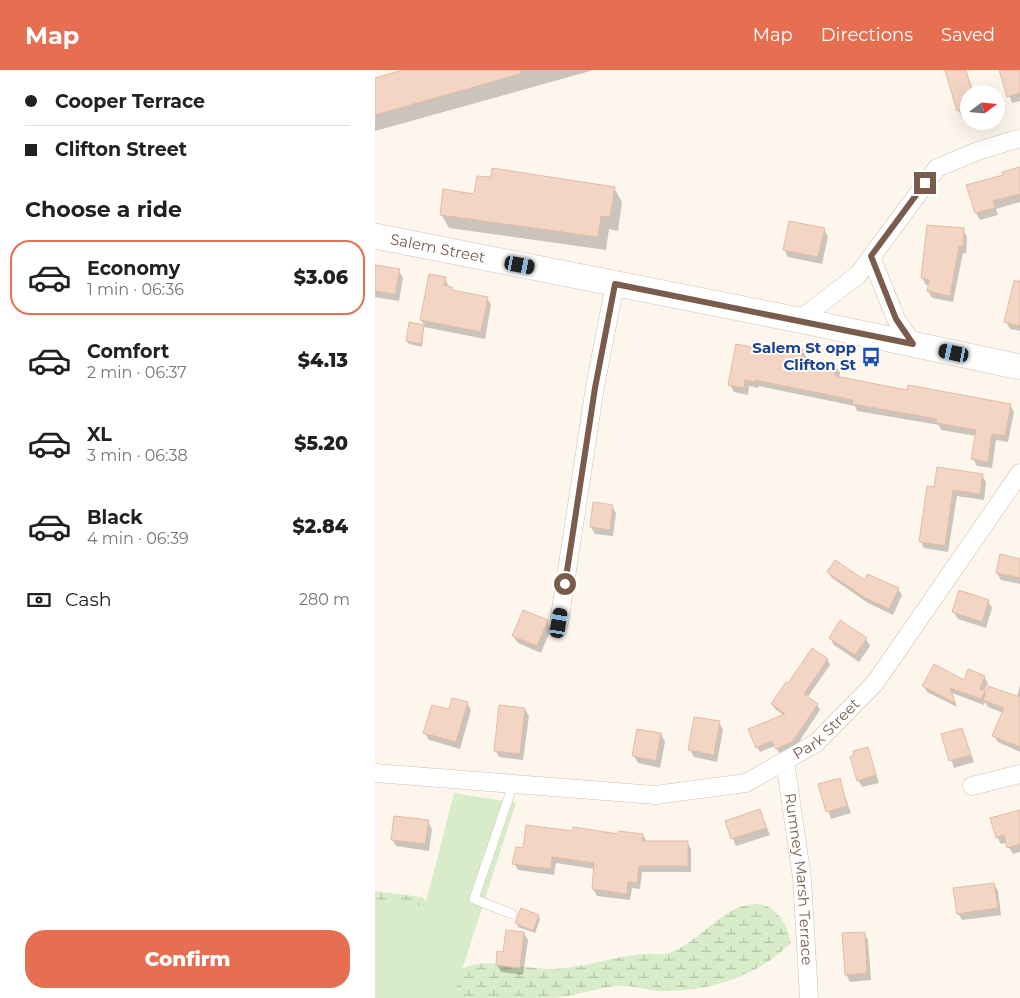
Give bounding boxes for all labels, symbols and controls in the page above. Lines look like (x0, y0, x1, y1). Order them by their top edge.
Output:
text: Map (25, 21, 79, 50)
text: Map (753, 24, 793, 46)
text: Directions (821, 24, 913, 46)
text: Saved (941, 24, 995, 46)
north arrow (960, 85, 1005, 130)
map controls (960, 85, 1005, 130)
text: Cooper Terrace (55, 90, 205, 113)
text: Clifton Street (55, 138, 187, 161)
route end (914, 172, 936, 194)
text: Choose a ride (25, 196, 182, 223)
street label: Salem Street (389, 229, 487, 267)
icon: car (27, 255, 72, 300)
car (503, 255, 536, 275)
text: Economy (87, 257, 180, 280)
text: $3.06 (294, 266, 348, 289)
text: 1 min · 06:36 (87, 280, 184, 299)
icon: car (27, 338, 72, 383)
place label: Salem St opp Clifton St (752, 338, 856, 374)
text: Comfort (87, 340, 169, 363)
car (937, 343, 970, 363)
bus stop icon: Salem St opp Clifton St (860, 346, 882, 368)
text: $4.13 (298, 349, 348, 372)
text: 2 min · 06:37 (87, 363, 187, 382)
icon: car (27, 421, 72, 466)
text: XL (87, 423, 112, 446)
text: $5.20 (294, 432, 348, 455)
text: 3 min · 06:38 (87, 446, 188, 465)
icon: car (27, 504, 72, 549)
text: Black (87, 506, 143, 529)
text: $2.84 (293, 515, 348, 538)
text: 4 min · 06:39 (87, 529, 189, 548)
route start (554, 573, 576, 595)
icon: cash (25, 586, 53, 614)
text: Cash (65, 588, 112, 611)
text: 280 m (299, 590, 350, 609)
car (549, 607, 568, 639)
street label: Park Street (789, 694, 863, 763)
street label: Rumney Marsh Terrace (781, 792, 817, 966)
button: Confirm (25, 930, 350, 988)

